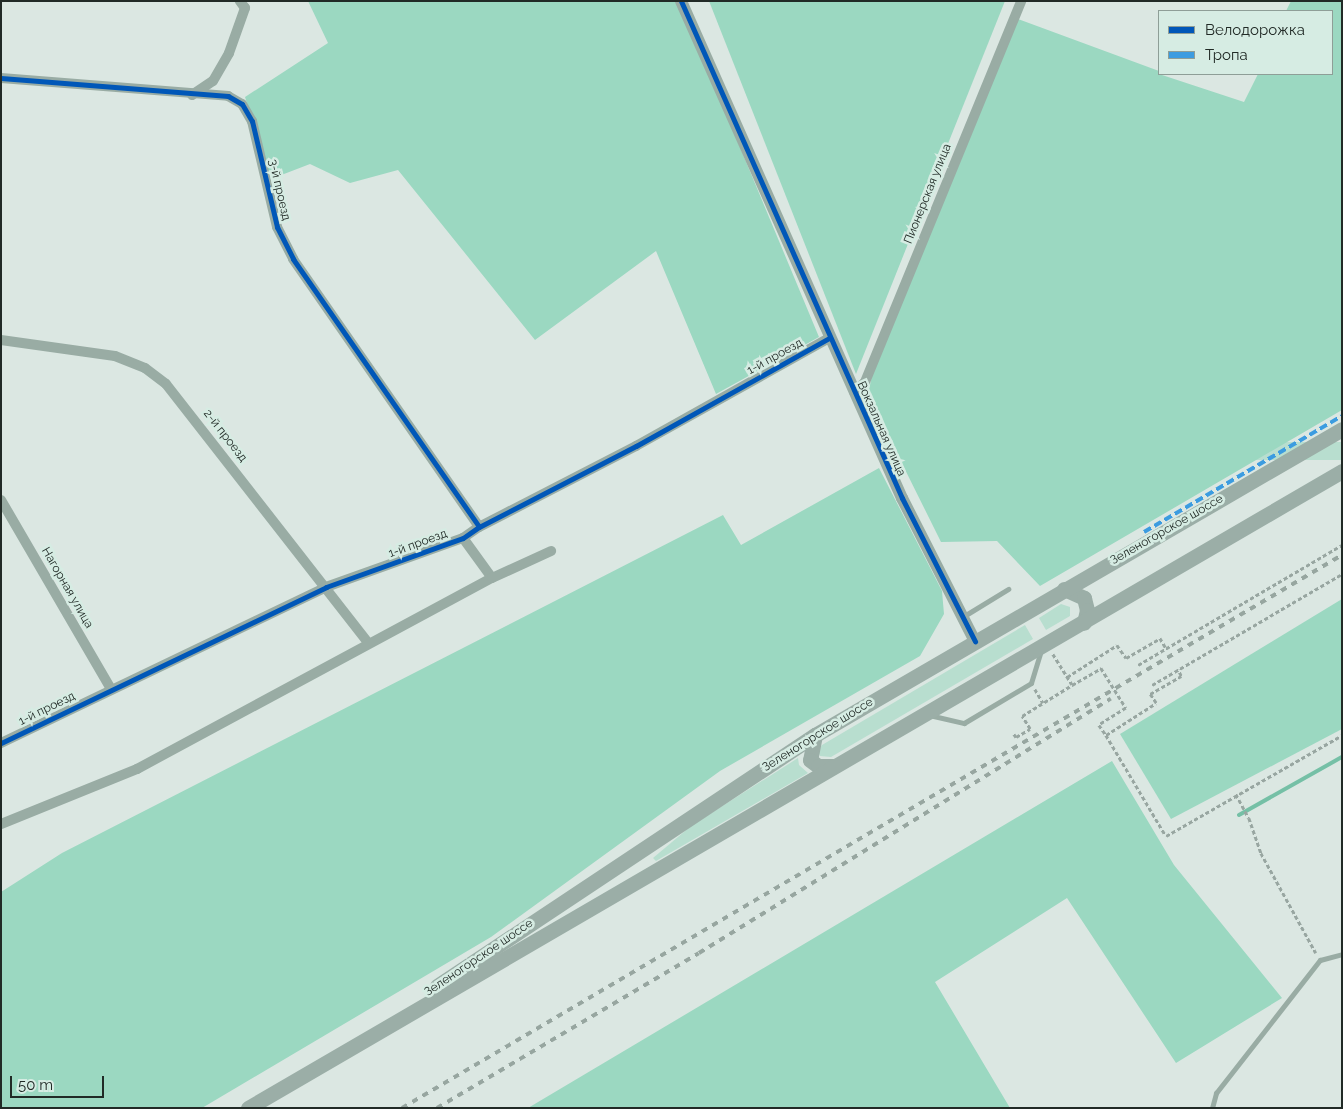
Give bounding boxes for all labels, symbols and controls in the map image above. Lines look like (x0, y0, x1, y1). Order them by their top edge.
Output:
legend (1158, 10, 1333, 75)
text: Велодорожка (1205, 21, 1305, 39)
text: Тропа (1205, 46, 1248, 64)
street label: Пионерская улица (901, 142, 955, 246)
street label: 3-й проезд (265, 158, 293, 222)
street label: 1-й проезд (745, 336, 805, 378)
street label: Вокзальная улица (854, 379, 908, 479)
street label: 2-й проезд (200, 407, 250, 465)
street label: Зеленогорское шоссе (1108, 492, 1226, 568)
street label: 1-й проезд (387, 527, 449, 561)
street label: Нагорная улица (38, 545, 96, 631)
street label: 1-й проезд (16, 689, 78, 729)
street label: Зеленогорское шоссе (760, 695, 876, 775)
street label: Зеленогорское шоссе (422, 916, 536, 1000)
scale bar (12, 1066, 106, 1098)
text: 50 m (18, 1076, 53, 1094)

